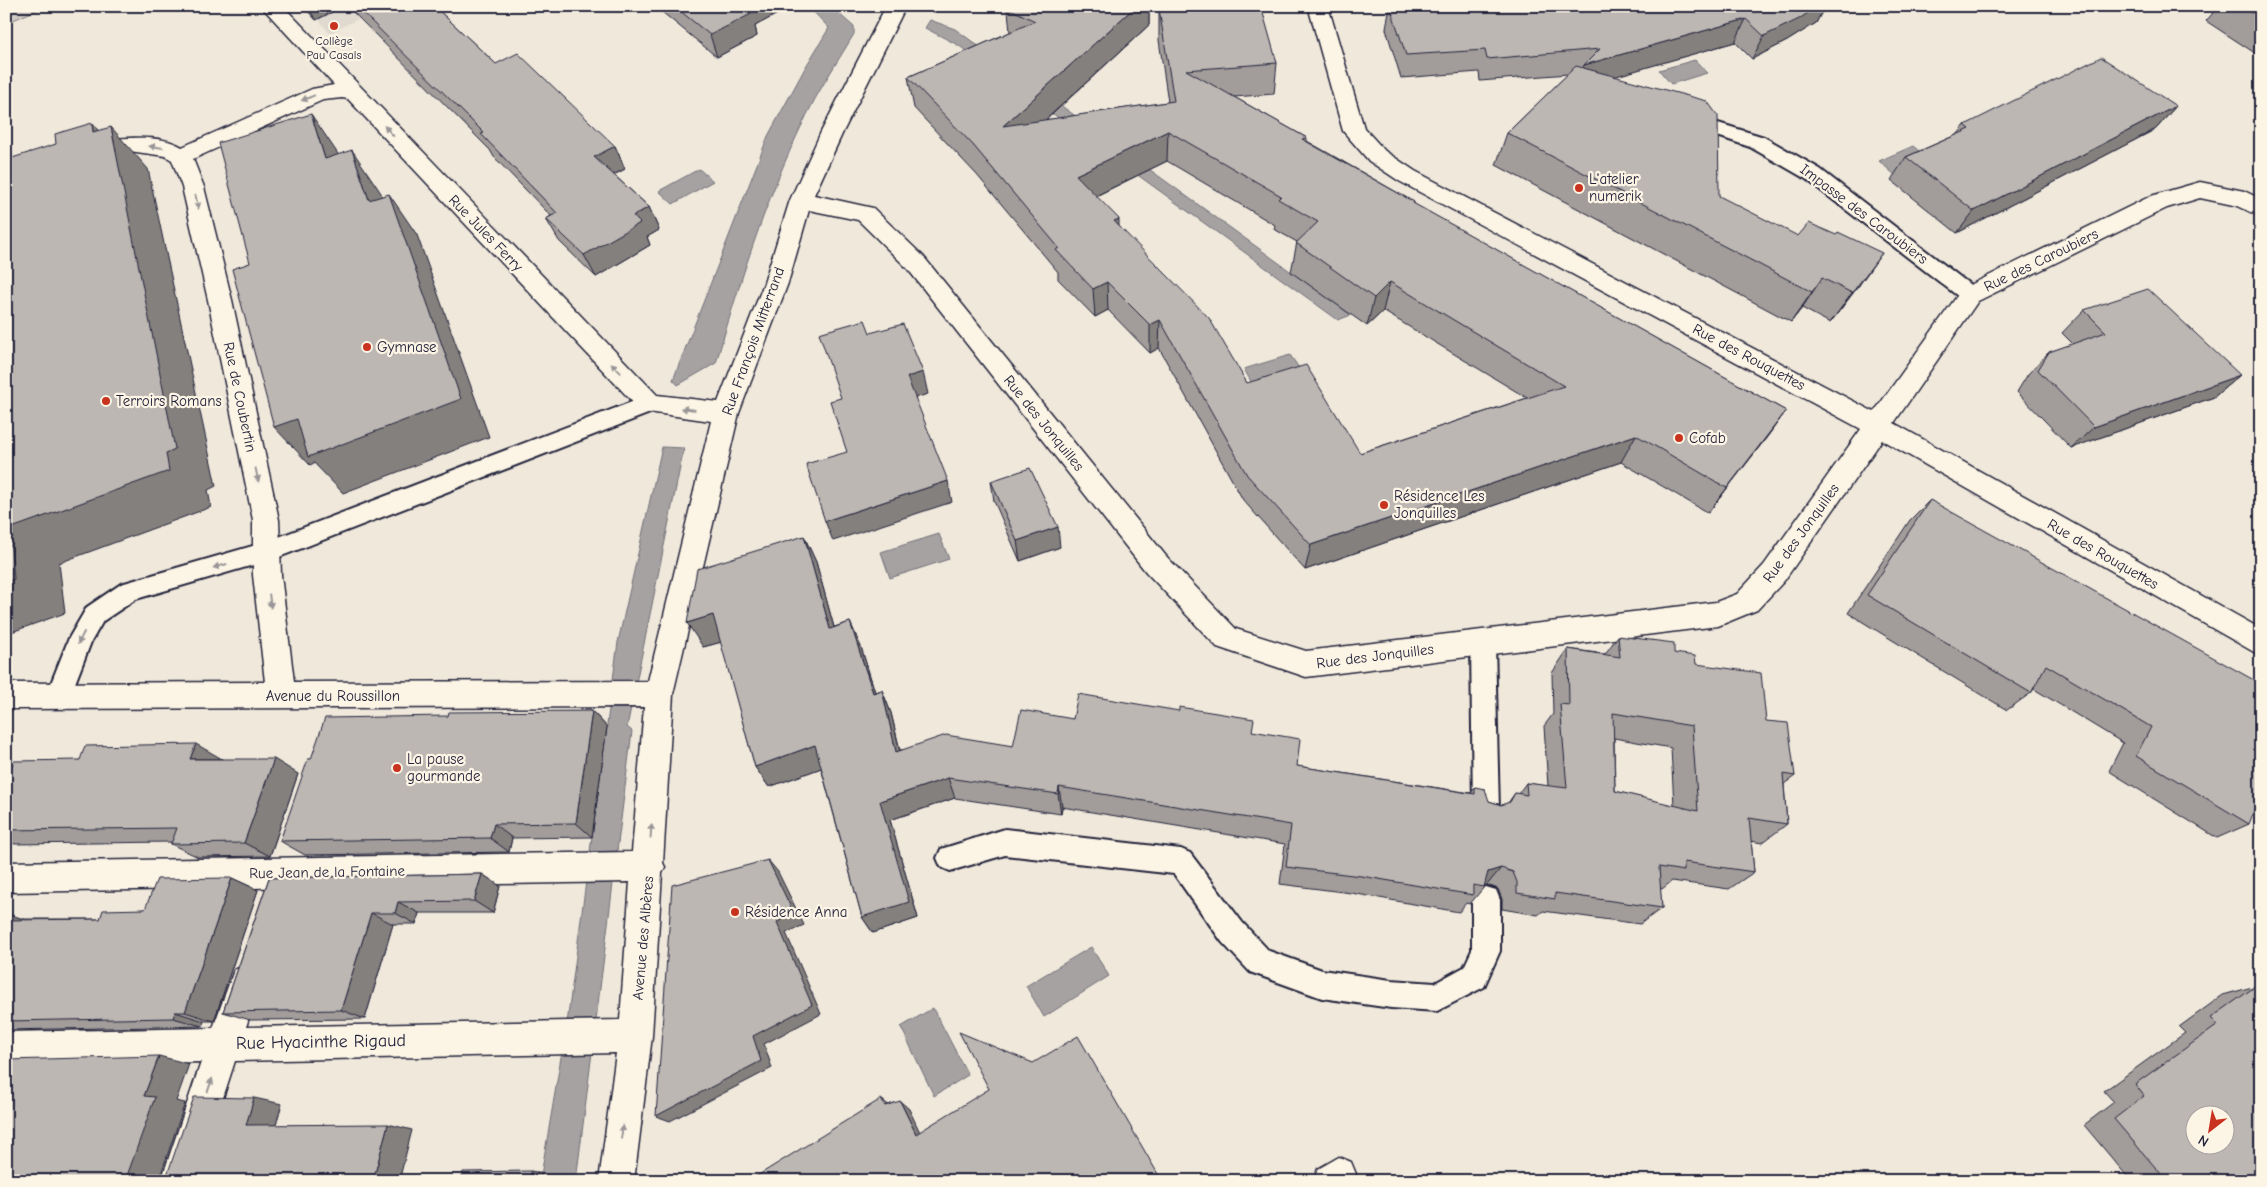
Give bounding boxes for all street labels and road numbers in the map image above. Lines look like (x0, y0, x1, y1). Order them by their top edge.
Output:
street label: Impasse des Caroubiers (1797, 160, 1931, 268)
street label: Rue Jules Ferry (445, 191, 527, 275)
street label: Rue des Caroubiers (1981, 224, 2101, 296)
street label: Rue François Mitterrand (718, 264, 788, 418)
street label: Rue des Rouquettes (1690, 320, 1808, 394)
street label: Rue de Coubertin (220, 340, 260, 454)
street label: Rue des Jonquilles (1000, 371, 1088, 475)
street label: Rue des Jonquilles (1759, 480, 1843, 586)
street label: Rue des Rouquettes (2044, 515, 2162, 593)
street label: Rue des Jonquilles (1315, 640, 1435, 672)
street label: Avenue du Roussillon (266, 687, 400, 705)
street label: Rue Jean de la Fontaine (249, 862, 406, 882)
street label: Avenue des Albères (629, 875, 657, 1001)
street label: Rue Hyacinthe Rigaud (236, 1030, 406, 1054)

